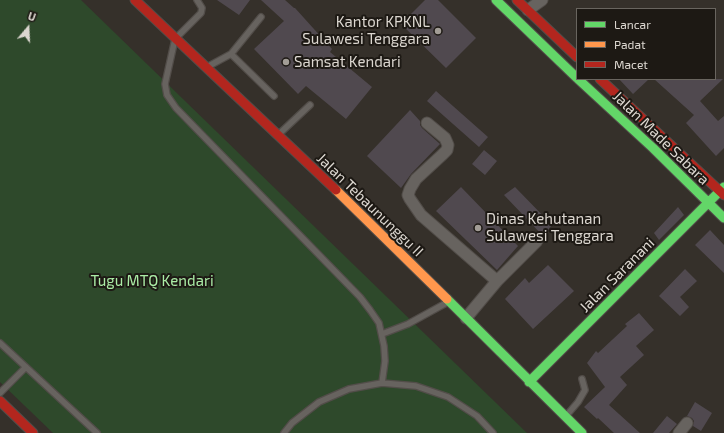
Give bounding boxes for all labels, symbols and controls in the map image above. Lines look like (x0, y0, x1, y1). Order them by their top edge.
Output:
north arrow (8, 8, 48, 48)
legend (576, 8, 716, 80)
text: U (26, 9, 38, 24)
place label: Kantor KPKNL Sulawesi Tenggara (302, 13, 430, 48)
text: Lancar (614, 17, 651, 31)
marker: Kantor KPKNL Sulawesi Tenggara (433, 26, 443, 36)
text: Padat (614, 37, 646, 51)
place label: Samsat Kendari (294, 53, 401, 71)
marker: Samsat Kendari (281, 57, 291, 67)
text: Macet (614, 57, 648, 71)
street label: Jalan Made Sabara (609, 87, 713, 189)
street label: Jalan Tebaununggu II (313, 150, 427, 260)
place label: Dinas Kehutanan Sulawesi Tenggara (486, 210, 614, 245)
marker: Dinas Kehutanan Sulawesi Tenggara (473, 223, 483, 233)
street label: Jalan Saranani (576, 234, 658, 316)
park label: Tugu MTQ Kendari (90, 272, 214, 290)

